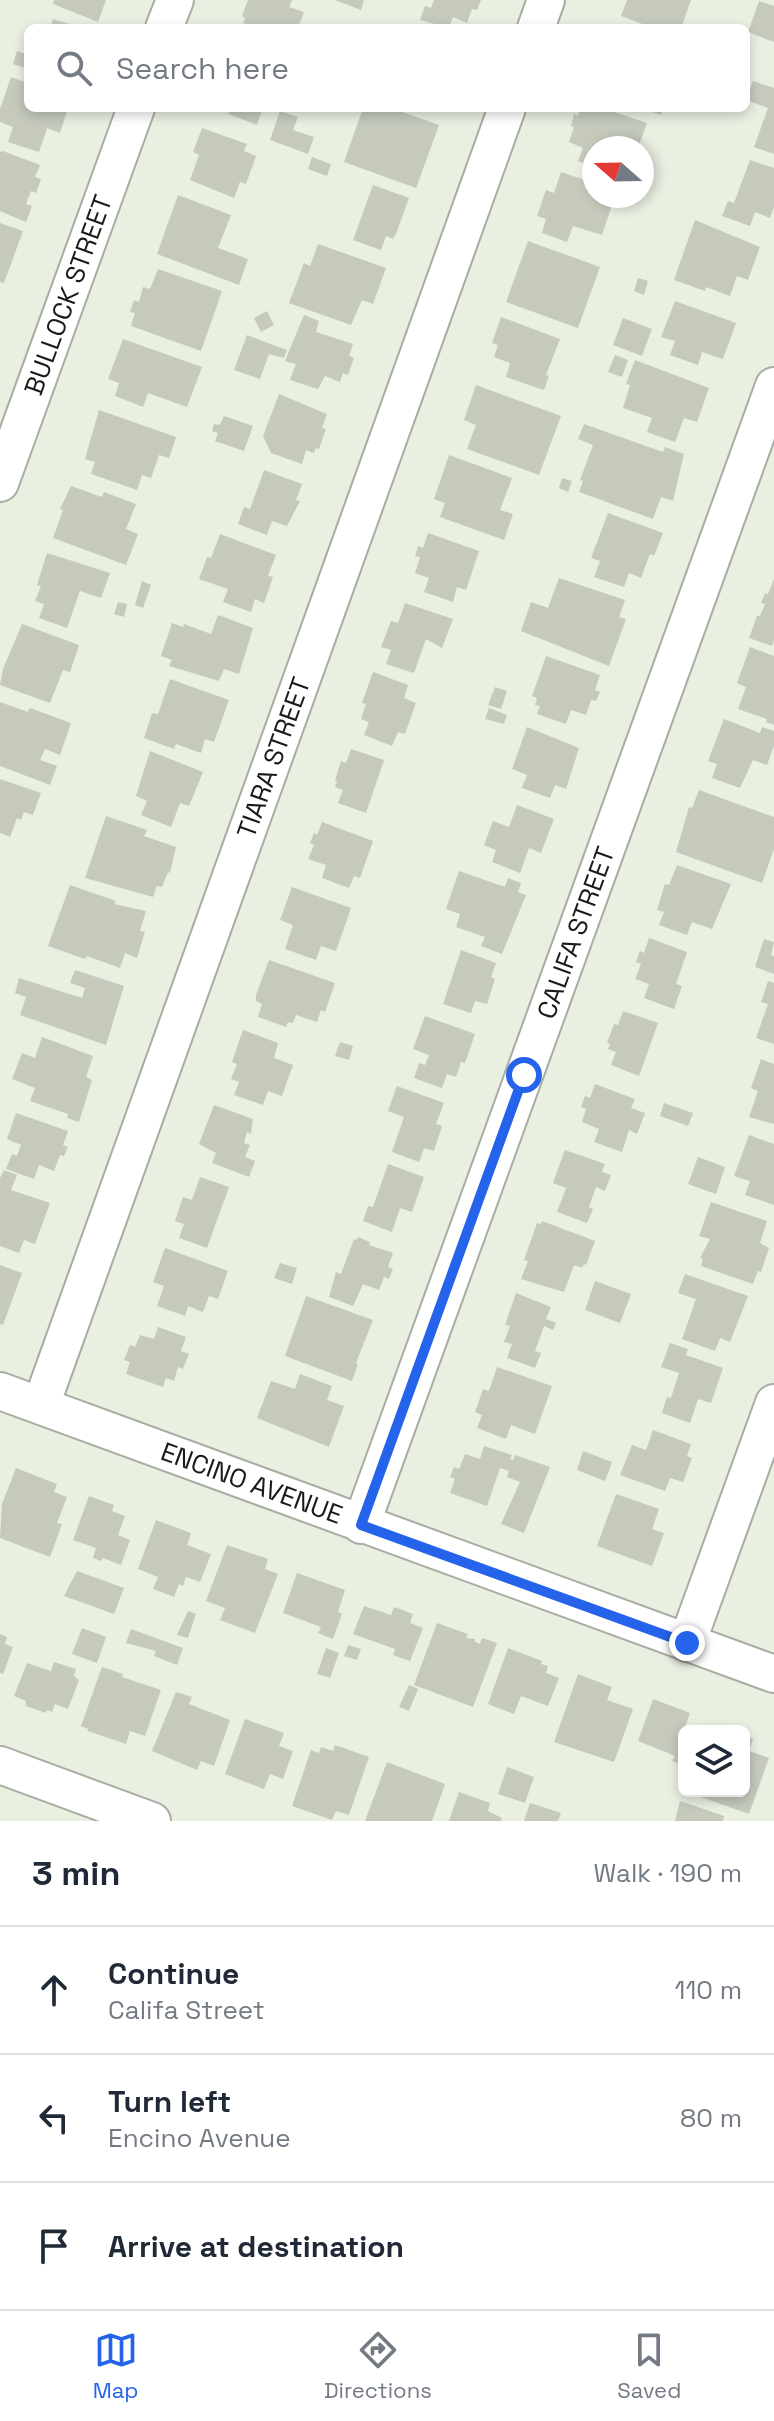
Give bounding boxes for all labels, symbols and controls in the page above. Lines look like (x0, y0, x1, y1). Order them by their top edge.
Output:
search box (24, 24, 750, 112)
icon: search (52, 46, 96, 90)
text: Search here (116, 49, 289, 88)
north arrow (582, 136, 654, 208)
street label: BULLOCK STREET (16, 190, 120, 400)
street label: TIARA STREET (229, 672, 318, 843)
street label: CALIFA STREET (529, 842, 623, 1023)
route start (506, 1057, 542, 1093)
street label: ENCINO AVENUE (156, 1434, 347, 1532)
route end (669, 1625, 705, 1661)
map controls (678, 1725, 750, 1797)
button: layers (678, 1725, 750, 1797)
text: 3 min (32, 1852, 120, 1895)
text: Walk · 190 m (593, 1856, 742, 1890)
text: Continue (108, 1954, 239, 1993)
icon: ahead (32, 1968, 76, 2012)
text: 110 m (675, 1973, 742, 2007)
text: Califa Street (108, 1993, 265, 2027)
text: Turn left (108, 2082, 231, 2121)
icon: left (32, 2096, 76, 2140)
text: 80 m (680, 2101, 742, 2135)
text: Encino Avenue (108, 2121, 291, 2155)
icon: arrive (32, 2224, 76, 2268)
text: Arrive at destination (108, 2227, 404, 2266)
tab: Map (93, 2328, 139, 2404)
tab: Directions (324, 2328, 432, 2404)
tab: Saved (617, 2328, 681, 2404)

